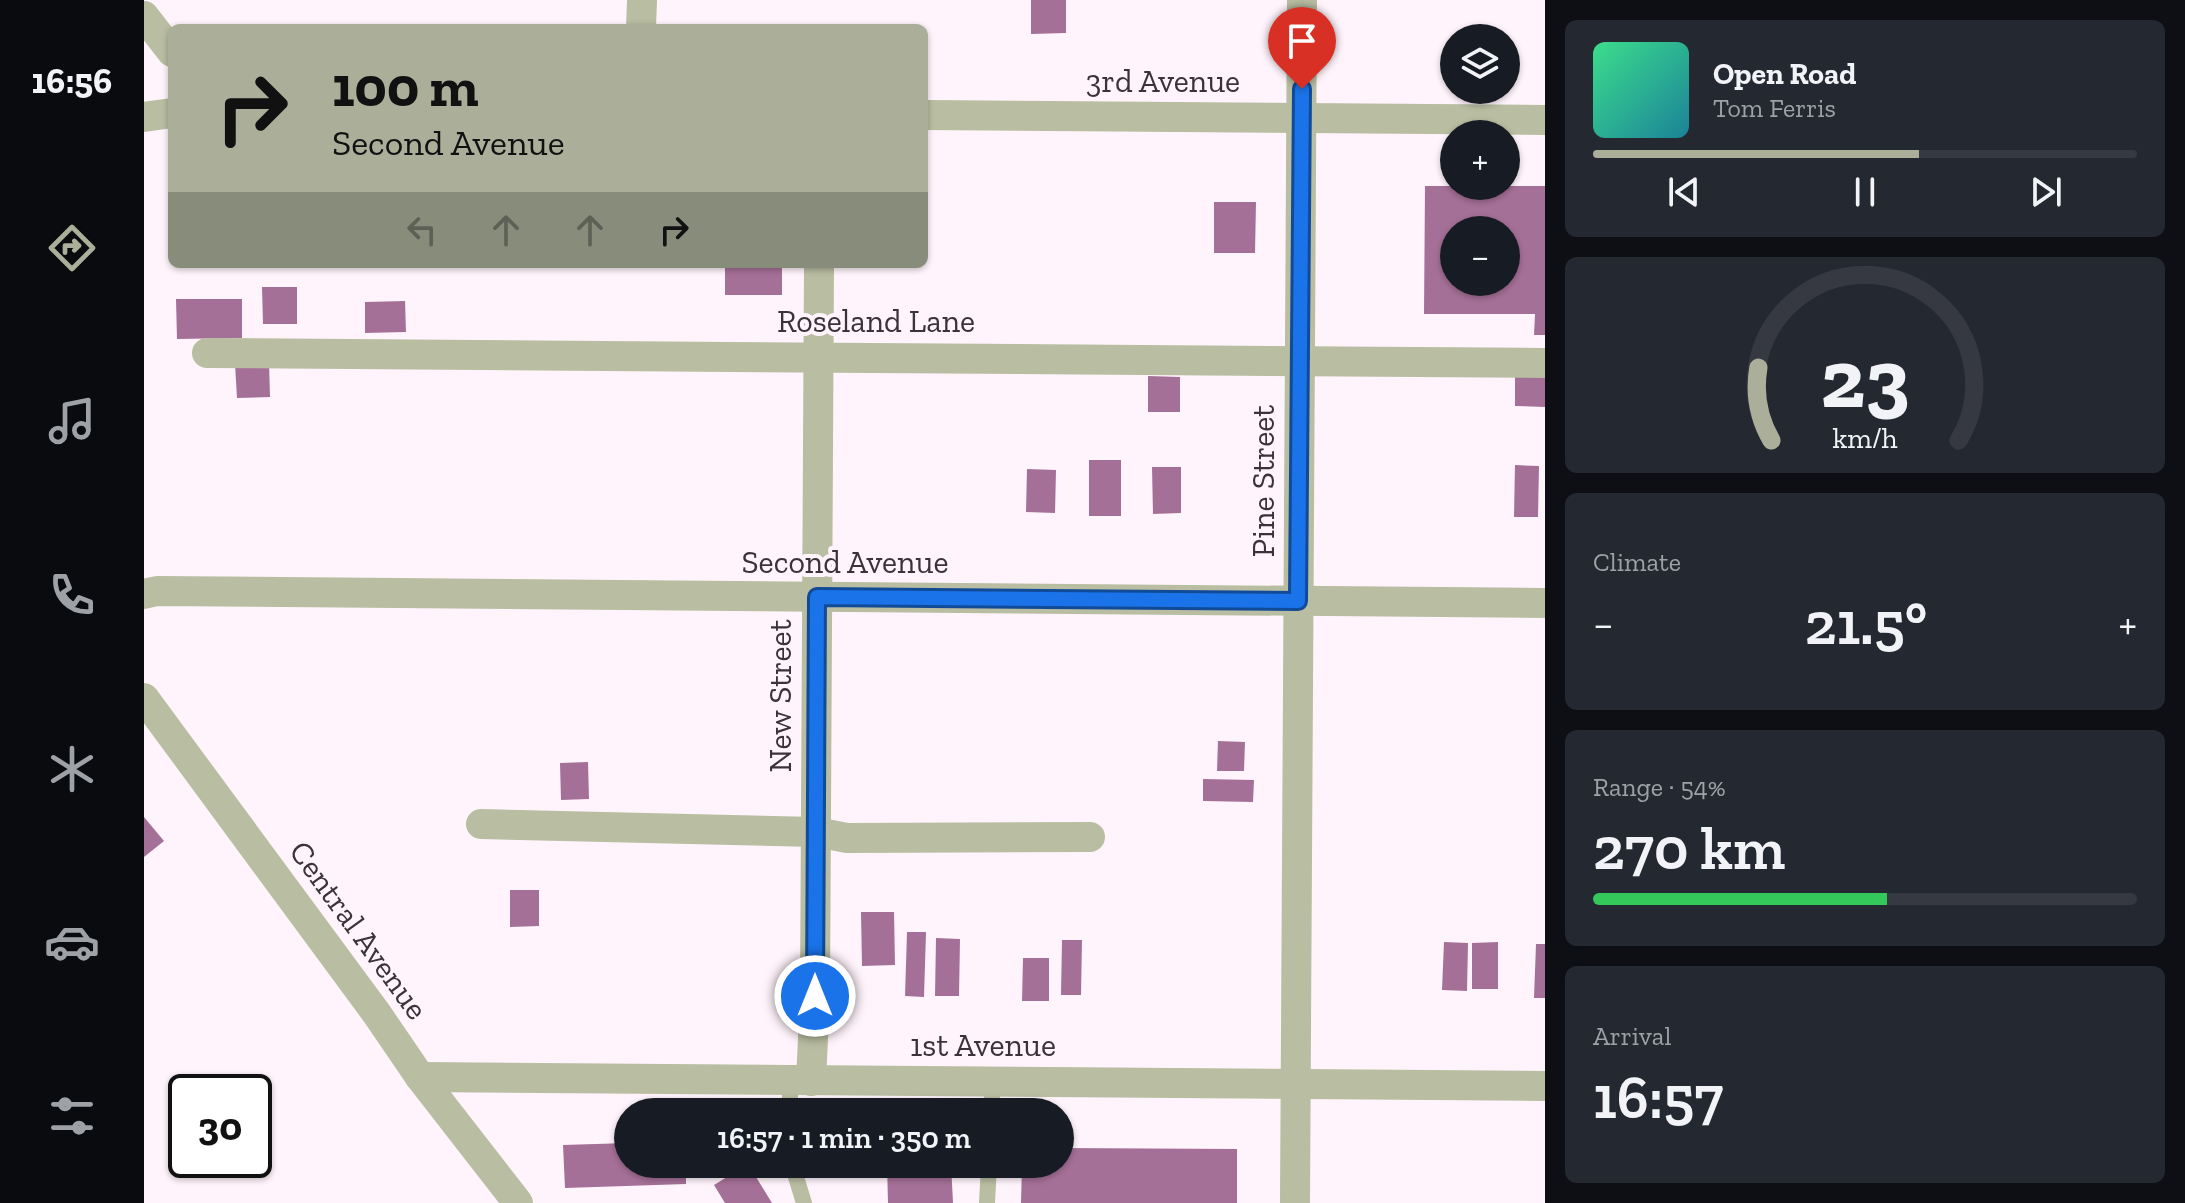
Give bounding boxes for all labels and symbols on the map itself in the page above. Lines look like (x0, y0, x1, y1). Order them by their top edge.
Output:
pin (1268, 7, 1336, 89)
street label: 3rd Avenue (1086, 62, 1240, 100)
street label: Roseland Lane (777, 302, 975, 340)
street label: Pine Street (1244, 405, 1282, 557)
street label: Second Avenue (742, 543, 948, 581)
street label: New Street (761, 619, 799, 773)
street label: Central Avenue (282, 833, 436, 1027)
position arrow (773, 954, 857, 1038)
street label: 1st Avenue (910, 1026, 1056, 1064)
speed limit sign: 30 (168, 1074, 272, 1178)

